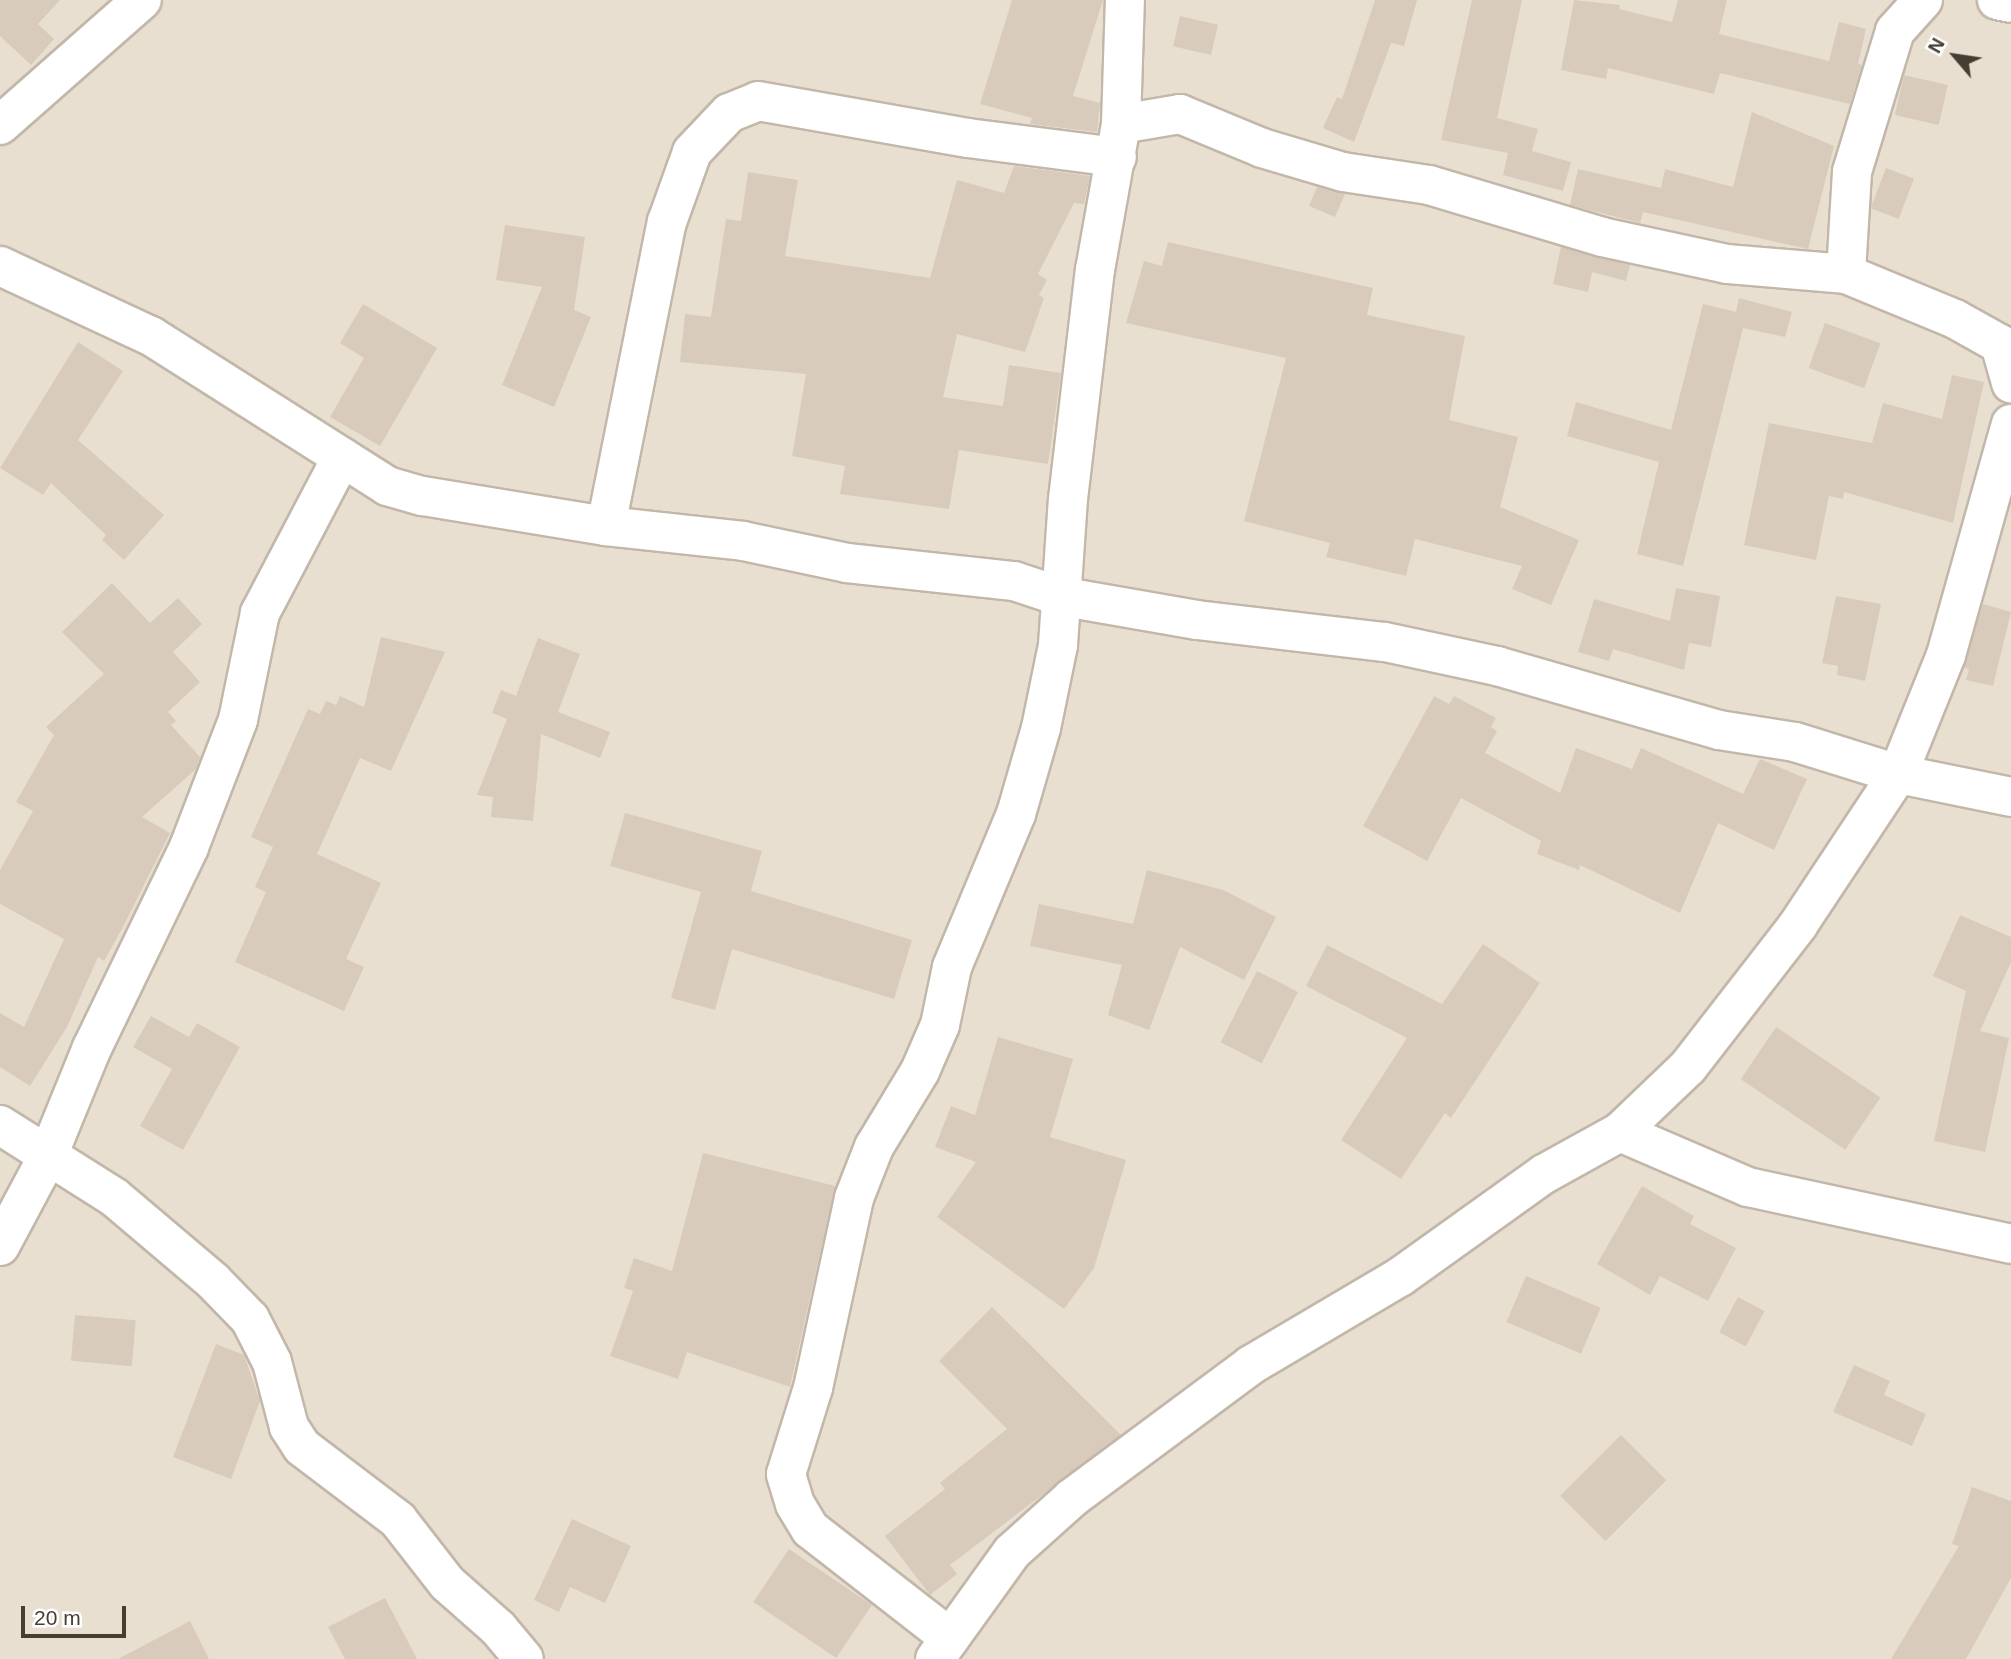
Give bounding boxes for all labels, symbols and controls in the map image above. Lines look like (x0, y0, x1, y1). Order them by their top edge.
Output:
north arrow (1920, 21, 1990, 91)
text: N (1924, 34, 1949, 57)
scale bar (24, 1592, 130, 1636)
text: 20 m (34, 1606, 81, 1629)

